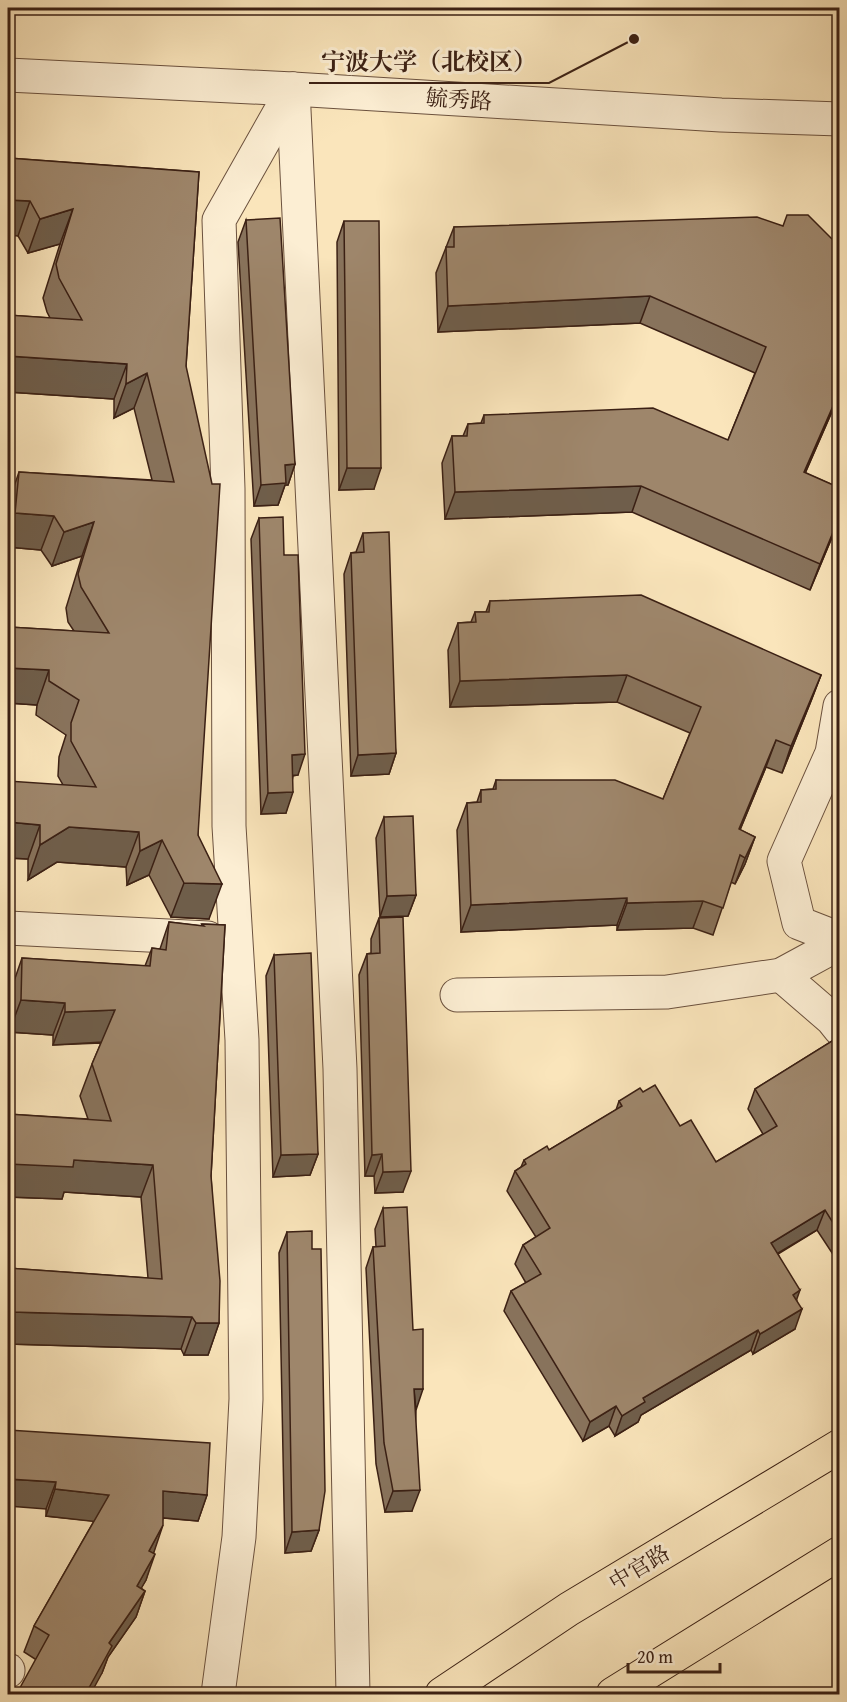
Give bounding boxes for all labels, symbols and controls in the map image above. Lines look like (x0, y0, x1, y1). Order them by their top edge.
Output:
callout: 宁波大学（北校区） (309, 41, 549, 83)
text: 宁波大学（北校区） (321, 44, 537, 79)
street label: 毓秀路 (425, 81, 493, 117)
street label: 中官路 (602, 1536, 676, 1598)
scale bar (628, 1636, 720, 1674)
text: 20 m (637, 1643, 673, 1670)

